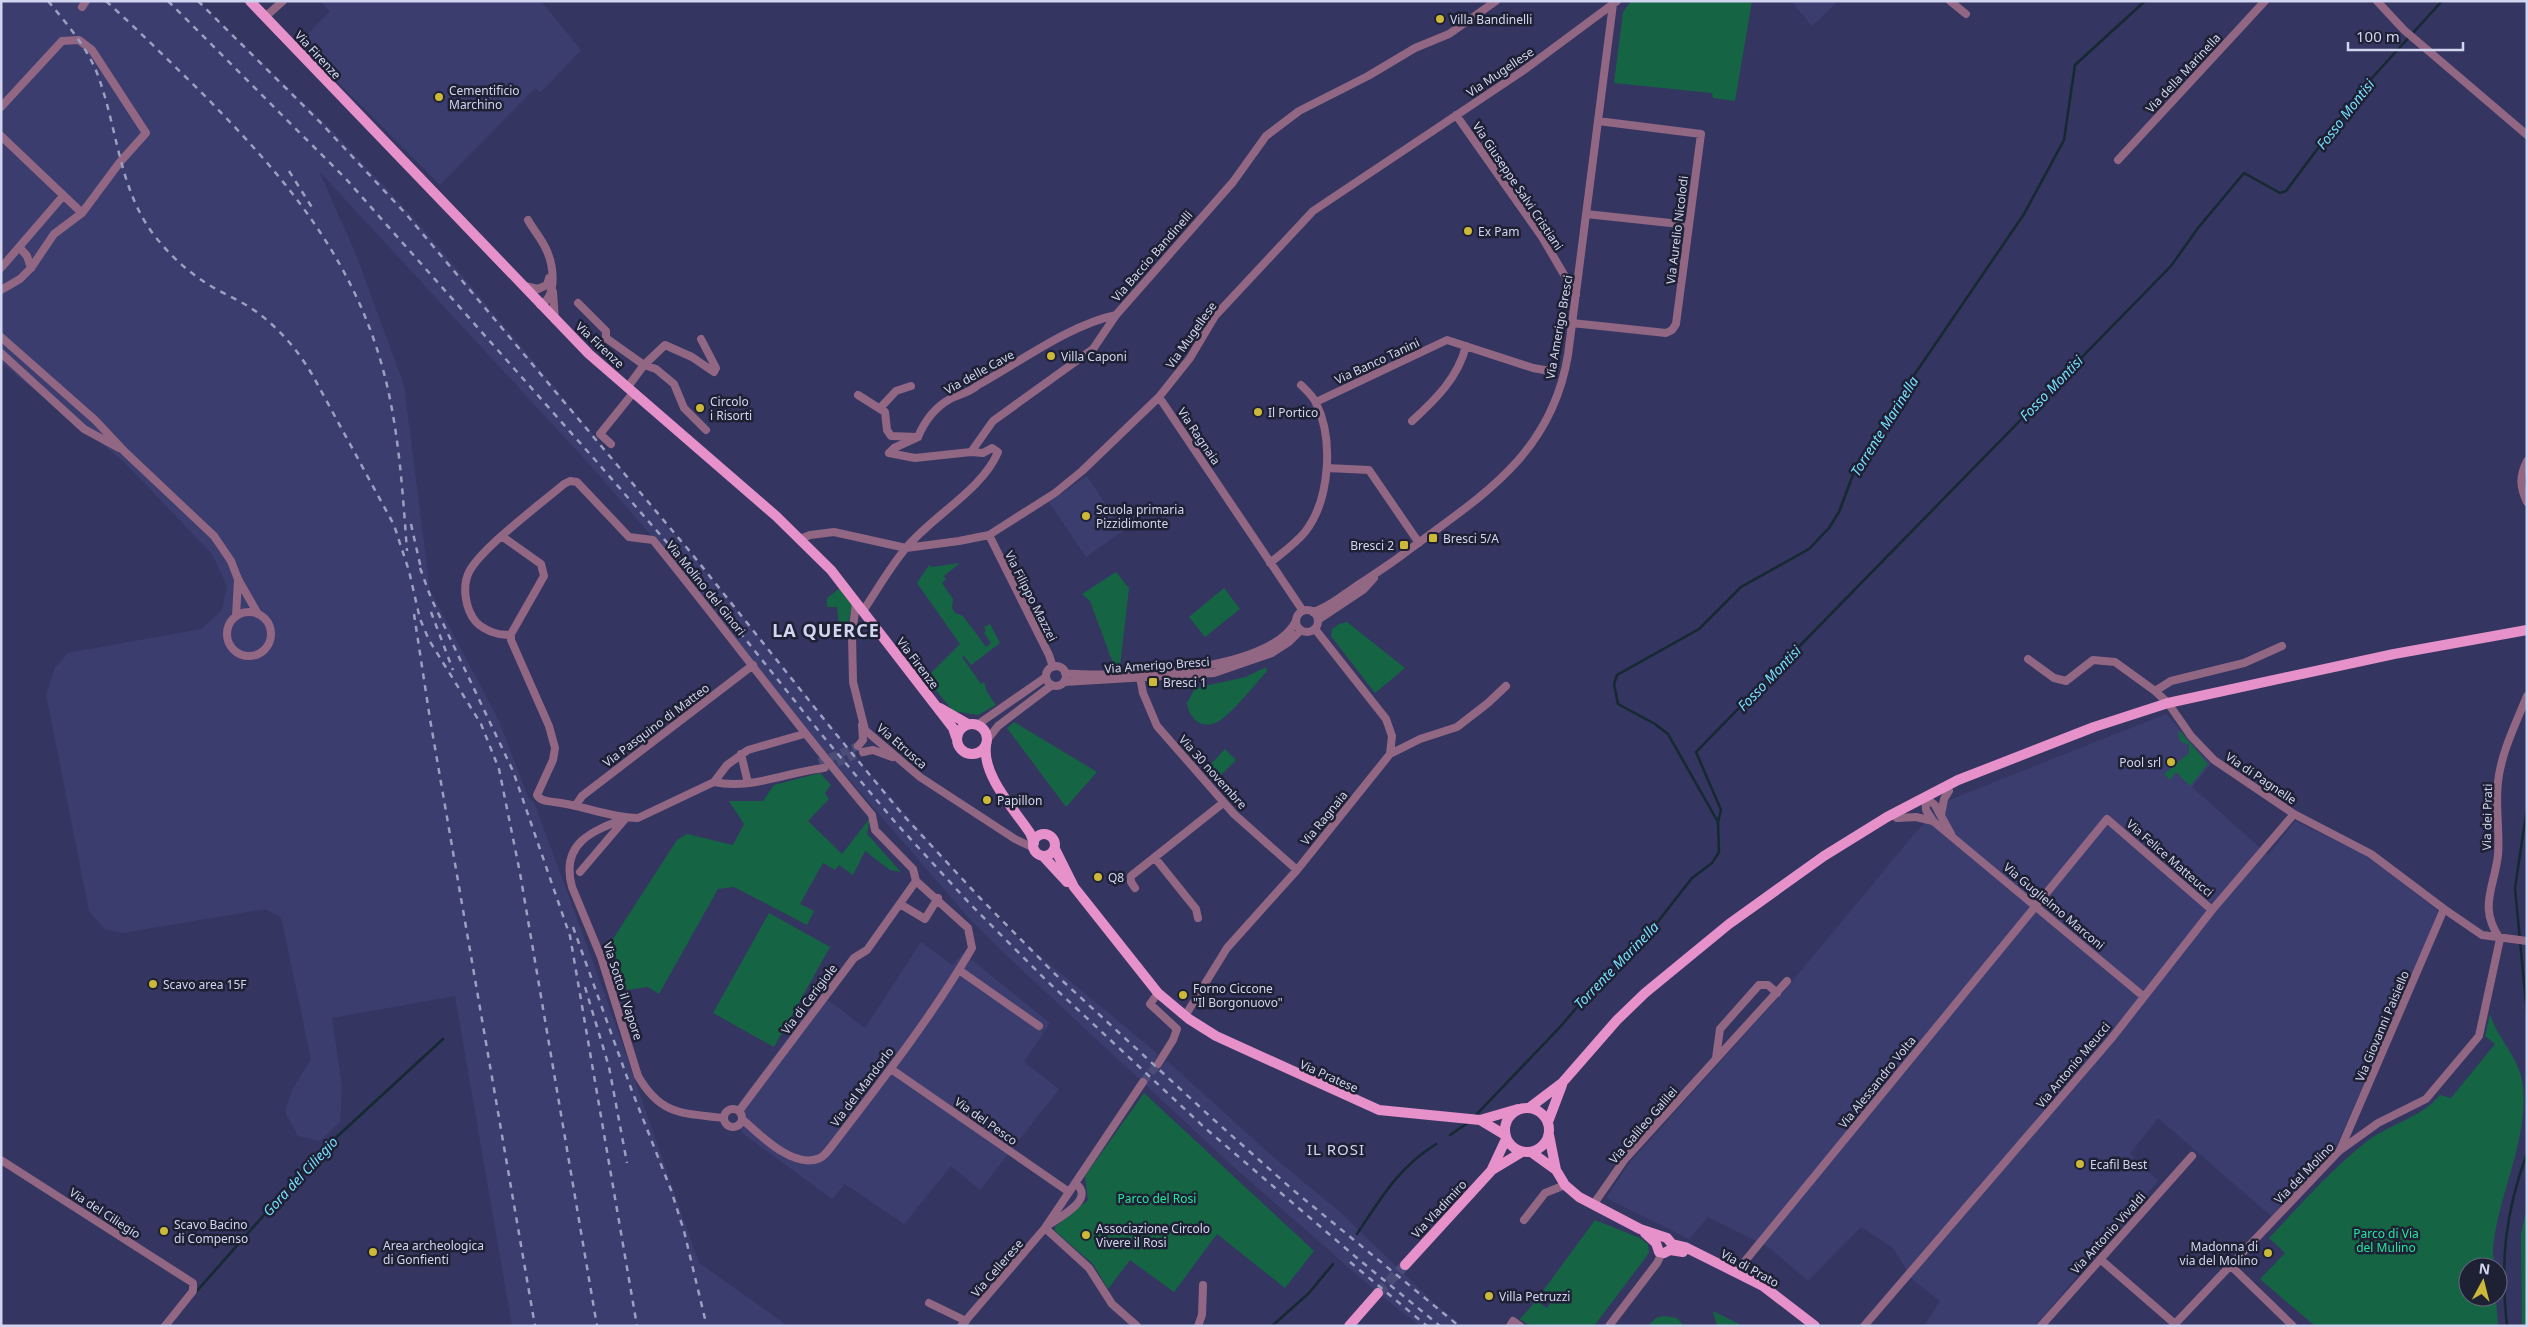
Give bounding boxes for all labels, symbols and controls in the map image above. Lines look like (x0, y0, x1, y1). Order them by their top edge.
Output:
place label: Villa Bandinelli (1450, 11, 1532, 28)
marker: Villa Bandinelli (1434, 13, 1446, 25)
scale bar (2348, 20, 2463, 52)
text: 100 m (2356, 26, 2400, 46)
street label: Via Firenze (291, 27, 345, 83)
street label: Via della Marinella (2142, 29, 2224, 117)
street label: Via Mugellese (1463, 43, 1537, 101)
water label: Fosso Montisi (2312, 75, 2379, 153)
place label: Cementificio Marchino (449, 82, 520, 113)
marker: Cementificio Marchino (433, 91, 445, 103)
street label: Via Giuseppe Salvi Cristiani (1469, 119, 1567, 253)
street label: Via Aurelio Nicolodi (1662, 175, 1692, 285)
street label: Via Baccio Bandinelli (1108, 207, 1196, 305)
place label: Ex Pam (1478, 223, 1519, 240)
marker: Ex Pam (1462, 225, 1474, 237)
street label: Via Amerigo Bresci (1541, 274, 1577, 380)
street label: Via Mugellese (1162, 298, 1220, 372)
street label: Via Firenze (572, 318, 628, 372)
street label: Via Banco Tanini (1332, 334, 1422, 388)
street label: Via delle Cave (941, 346, 1017, 398)
place label: Villa Caponi (1061, 348, 1127, 365)
marker: Villa Caponi (1045, 350, 1057, 362)
water label: Fosso Montisi (2015, 351, 2087, 425)
water label: Torrente Marinella (1846, 372, 1922, 480)
place label: Circolo i Risorti (710, 393, 752, 424)
marker: Circolo i Risorti (694, 402, 706, 414)
street label: Via Ragnaia (1174, 404, 1224, 468)
place label: Il Portico (1268, 404, 1318, 421)
marker: Il Portico (1252, 406, 1264, 418)
place label: Scuola primaria Pizzidimonte (1096, 501, 1184, 532)
marker: Scuola primaria Pizzidimonte (1080, 510, 1092, 522)
place label: Bresci 5/A (1443, 530, 1499, 547)
marker: Bresci 5/A (1427, 532, 1439, 544)
street label: Via Molino del Ginori (663, 537, 749, 639)
place label: Bresci 2 (1350, 537, 1394, 554)
marker: Bresci 2 (1398, 539, 1410, 551)
street label: Via Filippo Mazzei (1001, 548, 1061, 644)
district label: LA QUERCE (772, 618, 880, 642)
street label: Via Firenze (893, 634, 943, 693)
water label: Fosso Montisi (1733, 641, 1805, 715)
street label: Via Amerigo Bresci (1104, 653, 1210, 677)
place label: Bresci 1 (1163, 674, 1207, 691)
marker: Bresci 1 (1147, 676, 1159, 688)
street label: Via Pasquino di Matteo (599, 679, 713, 771)
street label: Via Etrusca (873, 719, 931, 773)
street label: Via 30 novembre (1175, 731, 1251, 813)
street label: Via di Pagnelle (2222, 748, 2300, 808)
place label: Pool srl (2119, 754, 2161, 771)
marker: Pool srl (2165, 756, 2177, 768)
street label: Via dei Prati (2478, 784, 2496, 850)
street label: Via Ragnaia (1297, 787, 1351, 849)
place label: Papillon (997, 792, 1042, 809)
marker: Papillon (981, 794, 993, 806)
street label: Via Felice Matteucci (2123, 815, 2217, 901)
street label: Via Guglielmo Marconi (2000, 859, 2108, 953)
place label: Q8 (1108, 869, 1124, 886)
marker: Q8 (1092, 871, 1104, 883)
water label: Torrente Marinella (1569, 917, 1663, 1013)
street label: Via Sotto il Vapore (599, 940, 647, 1042)
street label: Via di Cerigiole (777, 960, 841, 1038)
street label: Via Giovanni Paisiello (2351, 968, 2413, 1084)
place label: Scavo area 15F (163, 976, 247, 993)
marker: Scavo area 15F (147, 978, 159, 990)
place label: Forno Ciccone "Il Borgonuovo" (1193, 980, 1283, 1011)
marker: Forno Ciccone "Il Borgonuovo" (1177, 989, 1189, 1001)
street label: Via Antonio Meucci (2032, 1018, 2114, 1112)
street label: Via Alessandro Volta (1834, 1032, 1920, 1132)
street label: Via del Mandorlo (826, 1044, 898, 1130)
street label: Via Pratese (1297, 1056, 1361, 1097)
street label: Via Galileo Galilei (1605, 1083, 1681, 1167)
street label: Via del Pesco (951, 1093, 1021, 1149)
water label: Gora del Ciliegio (258, 1132, 342, 1220)
street label: Via del Molino (2270, 1138, 2338, 1208)
district label: IL ROSI (1307, 1139, 1365, 1159)
place label: Ecafil Best (2090, 1156, 2148, 1173)
marker: Ecafil Best (2074, 1158, 2086, 1170)
street label: Via Vladimiro (1408, 1176, 1470, 1242)
street label: Via del Ciliegio (66, 1184, 144, 1242)
street label: Via Antonio Vivaldi (2067, 1189, 2149, 1277)
park label: Parco del Rosi (1118, 1190, 1196, 1207)
place label: Scavo Bacino di Compenso (174, 1216, 248, 1247)
place label: Associazione Circolo Vivere il Rosi (1096, 1220, 1210, 1251)
marker: Scavo Bacino di Compenso (158, 1225, 170, 1237)
park label: Parco di Via del Mulino (2353, 1225, 2419, 1256)
marker: Associazione Circolo Vivere il Rosi (1080, 1229, 1092, 1241)
street label: Via Cellerese (967, 1235, 1027, 1301)
place label: Area archeologica di Gonfienti (383, 1237, 484, 1268)
place label: Madonna di via del Molino (2180, 1238, 2258, 1269)
street label: Via di Prato (1718, 1245, 1782, 1291)
marker: Area archeologica di Gonfienti (367, 1246, 379, 1258)
marker: Madonna di via del Molino (2262, 1247, 2274, 1259)
north arrow (2458, 1257, 2508, 1307)
text: N (2478, 1258, 2491, 1279)
place label: Villa Petruzzi (1499, 1288, 1570, 1305)
marker: Villa Petruzzi (1483, 1290, 1495, 1302)

